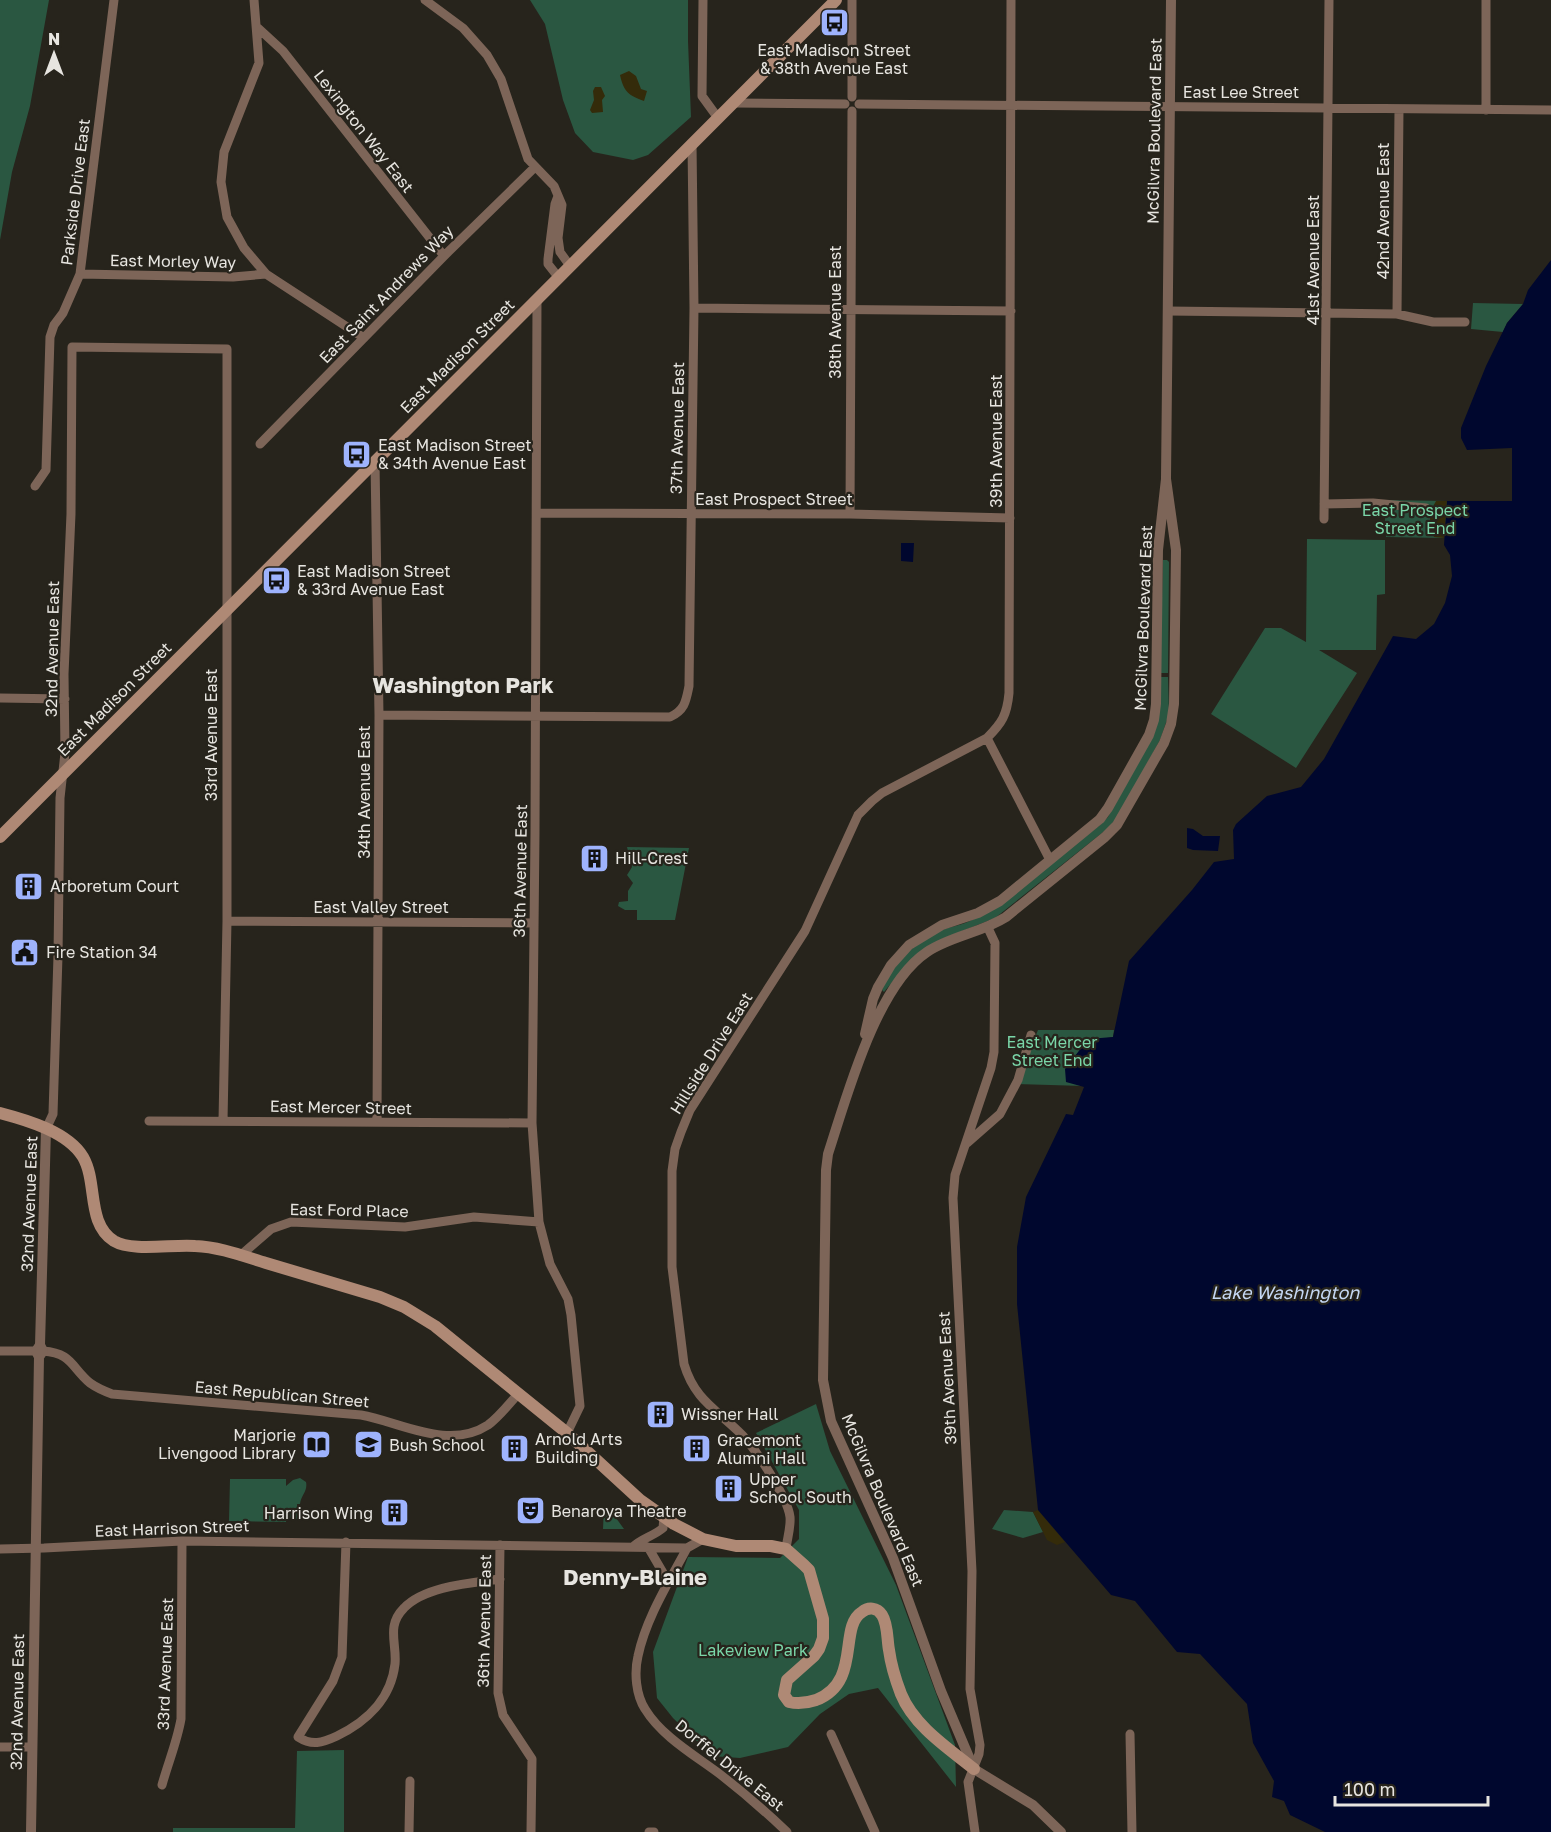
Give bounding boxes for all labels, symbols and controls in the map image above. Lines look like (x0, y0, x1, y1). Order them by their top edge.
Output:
bus stop icon: East Madison Street & 38th Avenue East (818, 6, 850, 38)
north arrow (24, 24, 84, 84)
text: N (48, 29, 60, 49)
street label: McGilvra Boulevard East (1142, 38, 1166, 224)
place label: East Madison Street & 38th Avenue East (757, 40, 911, 78)
street label: Lexington Way East (310, 66, 418, 196)
street label: East Lee Street (1183, 82, 1299, 102)
street label: Parkside Drive East (56, 117, 94, 267)
street label: 42nd Avenue East (1373, 143, 1393, 279)
street label: 41st Avenue East (1303, 195, 1323, 325)
street label: East Saint Andrews Way (315, 221, 457, 367)
street label: 38th Avenue East (825, 245, 845, 379)
street label: East Morley Way (110, 250, 236, 272)
street label: East Madison Street (396, 295, 518, 417)
street label: 37th Avenue East (666, 362, 688, 494)
street label: 39th Avenue East (986, 374, 1006, 508)
place label: East Madison Street & 34th Avenue East (378, 435, 532, 473)
bus stop icon: East Madison Street & 34th Avenue East (341, 438, 373, 470)
street label: East Prospect Street (695, 489, 853, 509)
park label: East Prospect Street End (1362, 500, 1468, 538)
street label: McGilvra Boulevard East (1130, 525, 1156, 711)
place label: East Madison Street & 33rd Avenue East (297, 561, 451, 599)
bus stop icon: East Madison Street & 33rd Avenue East (260, 564, 292, 596)
street label: 32nd Avenue East (41, 581, 63, 717)
street label: East Madison Street (53, 638, 175, 760)
street label: 33rd Avenue East (201, 669, 221, 801)
district label: Washington Park (372, 671, 554, 698)
street label: 34th Avenue East (354, 725, 374, 859)
street label: 36th Avenue East (509, 804, 531, 938)
building icon: Hill-Crest (578, 842, 610, 874)
place label: Hill-Crest (615, 848, 688, 868)
building icon: Arboretum Court (13, 870, 45, 902)
place label: Arboretum Court (50, 876, 179, 896)
street label: East Valley Street (313, 897, 449, 917)
public building icon: Fire Station 34 (9, 936, 41, 968)
place label: Fire Station 34 (46, 942, 158, 962)
street label: Hillside Drive East (665, 988, 757, 1118)
park label: East Mercer Street End (1007, 1032, 1097, 1070)
street label: East Mercer Street (270, 1096, 412, 1118)
street label: 32nd Avenue East (17, 1136, 41, 1272)
street label: East Ford Place (289, 1199, 409, 1221)
water label: Lake Washington (1211, 1281, 1360, 1303)
street label: 39th Avenue East (934, 1311, 960, 1445)
street label: East Republican Street (194, 1376, 370, 1412)
building icon: Wissner Hall (644, 1398, 676, 1430)
place label: Wissner Hall (681, 1404, 778, 1424)
street label: McGilvra Boulevard East (837, 1411, 929, 1589)
place label: Marjorie Livengood Library (158, 1425, 296, 1463)
library icon: Marjorie Livengood Library (301, 1428, 333, 1460)
school or university icon: Bush School (352, 1429, 384, 1461)
place label: Arnold Arts Building (535, 1429, 622, 1467)
place label: Gracemont Alumni Hall (717, 1430, 806, 1468)
building icon: Arnold Arts Building (498, 1432, 530, 1464)
building icon: Gracemont Alumni Hall (680, 1433, 712, 1465)
place label: Bush School (389, 1435, 485, 1455)
place label: Upper School South (749, 1469, 852, 1507)
building icon: Upper School South (712, 1472, 744, 1504)
theatre icon: Benaroya Theatre (514, 1495, 546, 1527)
building icon: Harrison Wing (378, 1497, 410, 1529)
place label: Benaroya Theatre (551, 1501, 686, 1521)
place label: Harrison Wing (264, 1503, 373, 1523)
street label: East Harrison Street (94, 1515, 250, 1541)
street label: 36th Avenue East (473, 1554, 495, 1688)
district label: Denny-Blaine (563, 1563, 707, 1590)
street label: 33rd Avenue East (153, 1597, 177, 1731)
street label: 32nd Avenue East (6, 1634, 28, 1770)
park label: Lakeview Park (698, 1640, 808, 1660)
street label: Dorffel Drive East (671, 1715, 789, 1815)
scale bar (1335, 1769, 1488, 1807)
text: 100 m (1344, 1778, 1395, 1800)

